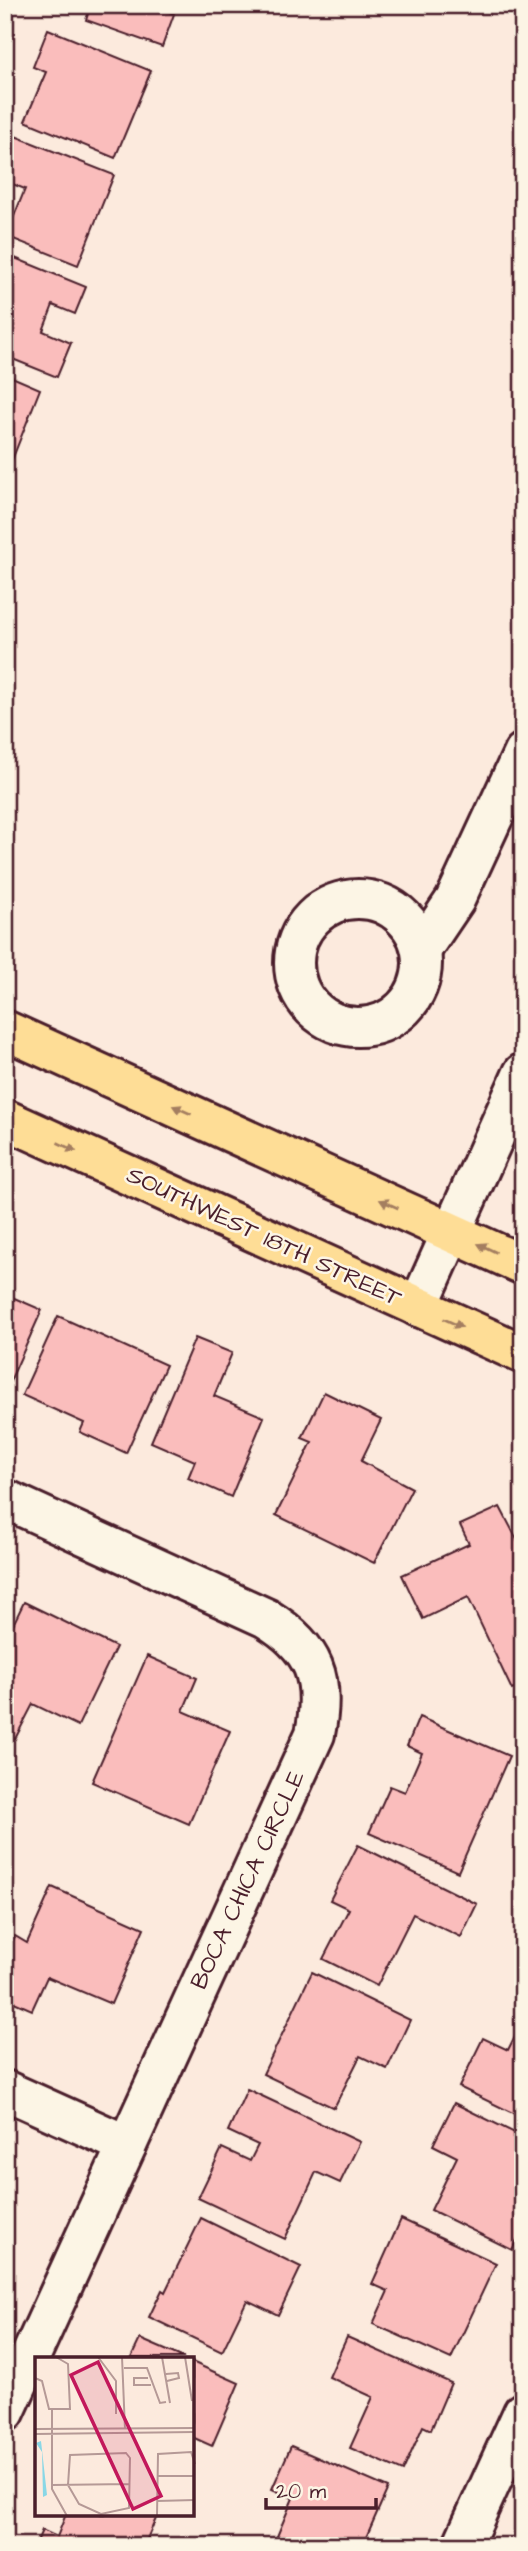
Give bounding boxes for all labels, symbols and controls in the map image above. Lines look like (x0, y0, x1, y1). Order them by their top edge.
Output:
one-way arrow (172, 1104, 192, 1116)
one-way arrow (57, 1141, 77, 1153)
street label: SOUTHWEST 18TH STREET (121, 1158, 407, 1316)
one-way arrow (379, 1198, 399, 1210)
one-way arrow (477, 1242, 497, 1254)
one-way arrow (443, 1317, 463, 1329)
street label: BOCA CHICA CIRCLE (182, 1765, 314, 1995)
inset map (35, 2357, 194, 2516)
scale bar (266, 2467, 376, 2511)
text: 20 m (276, 2477, 327, 2506)

